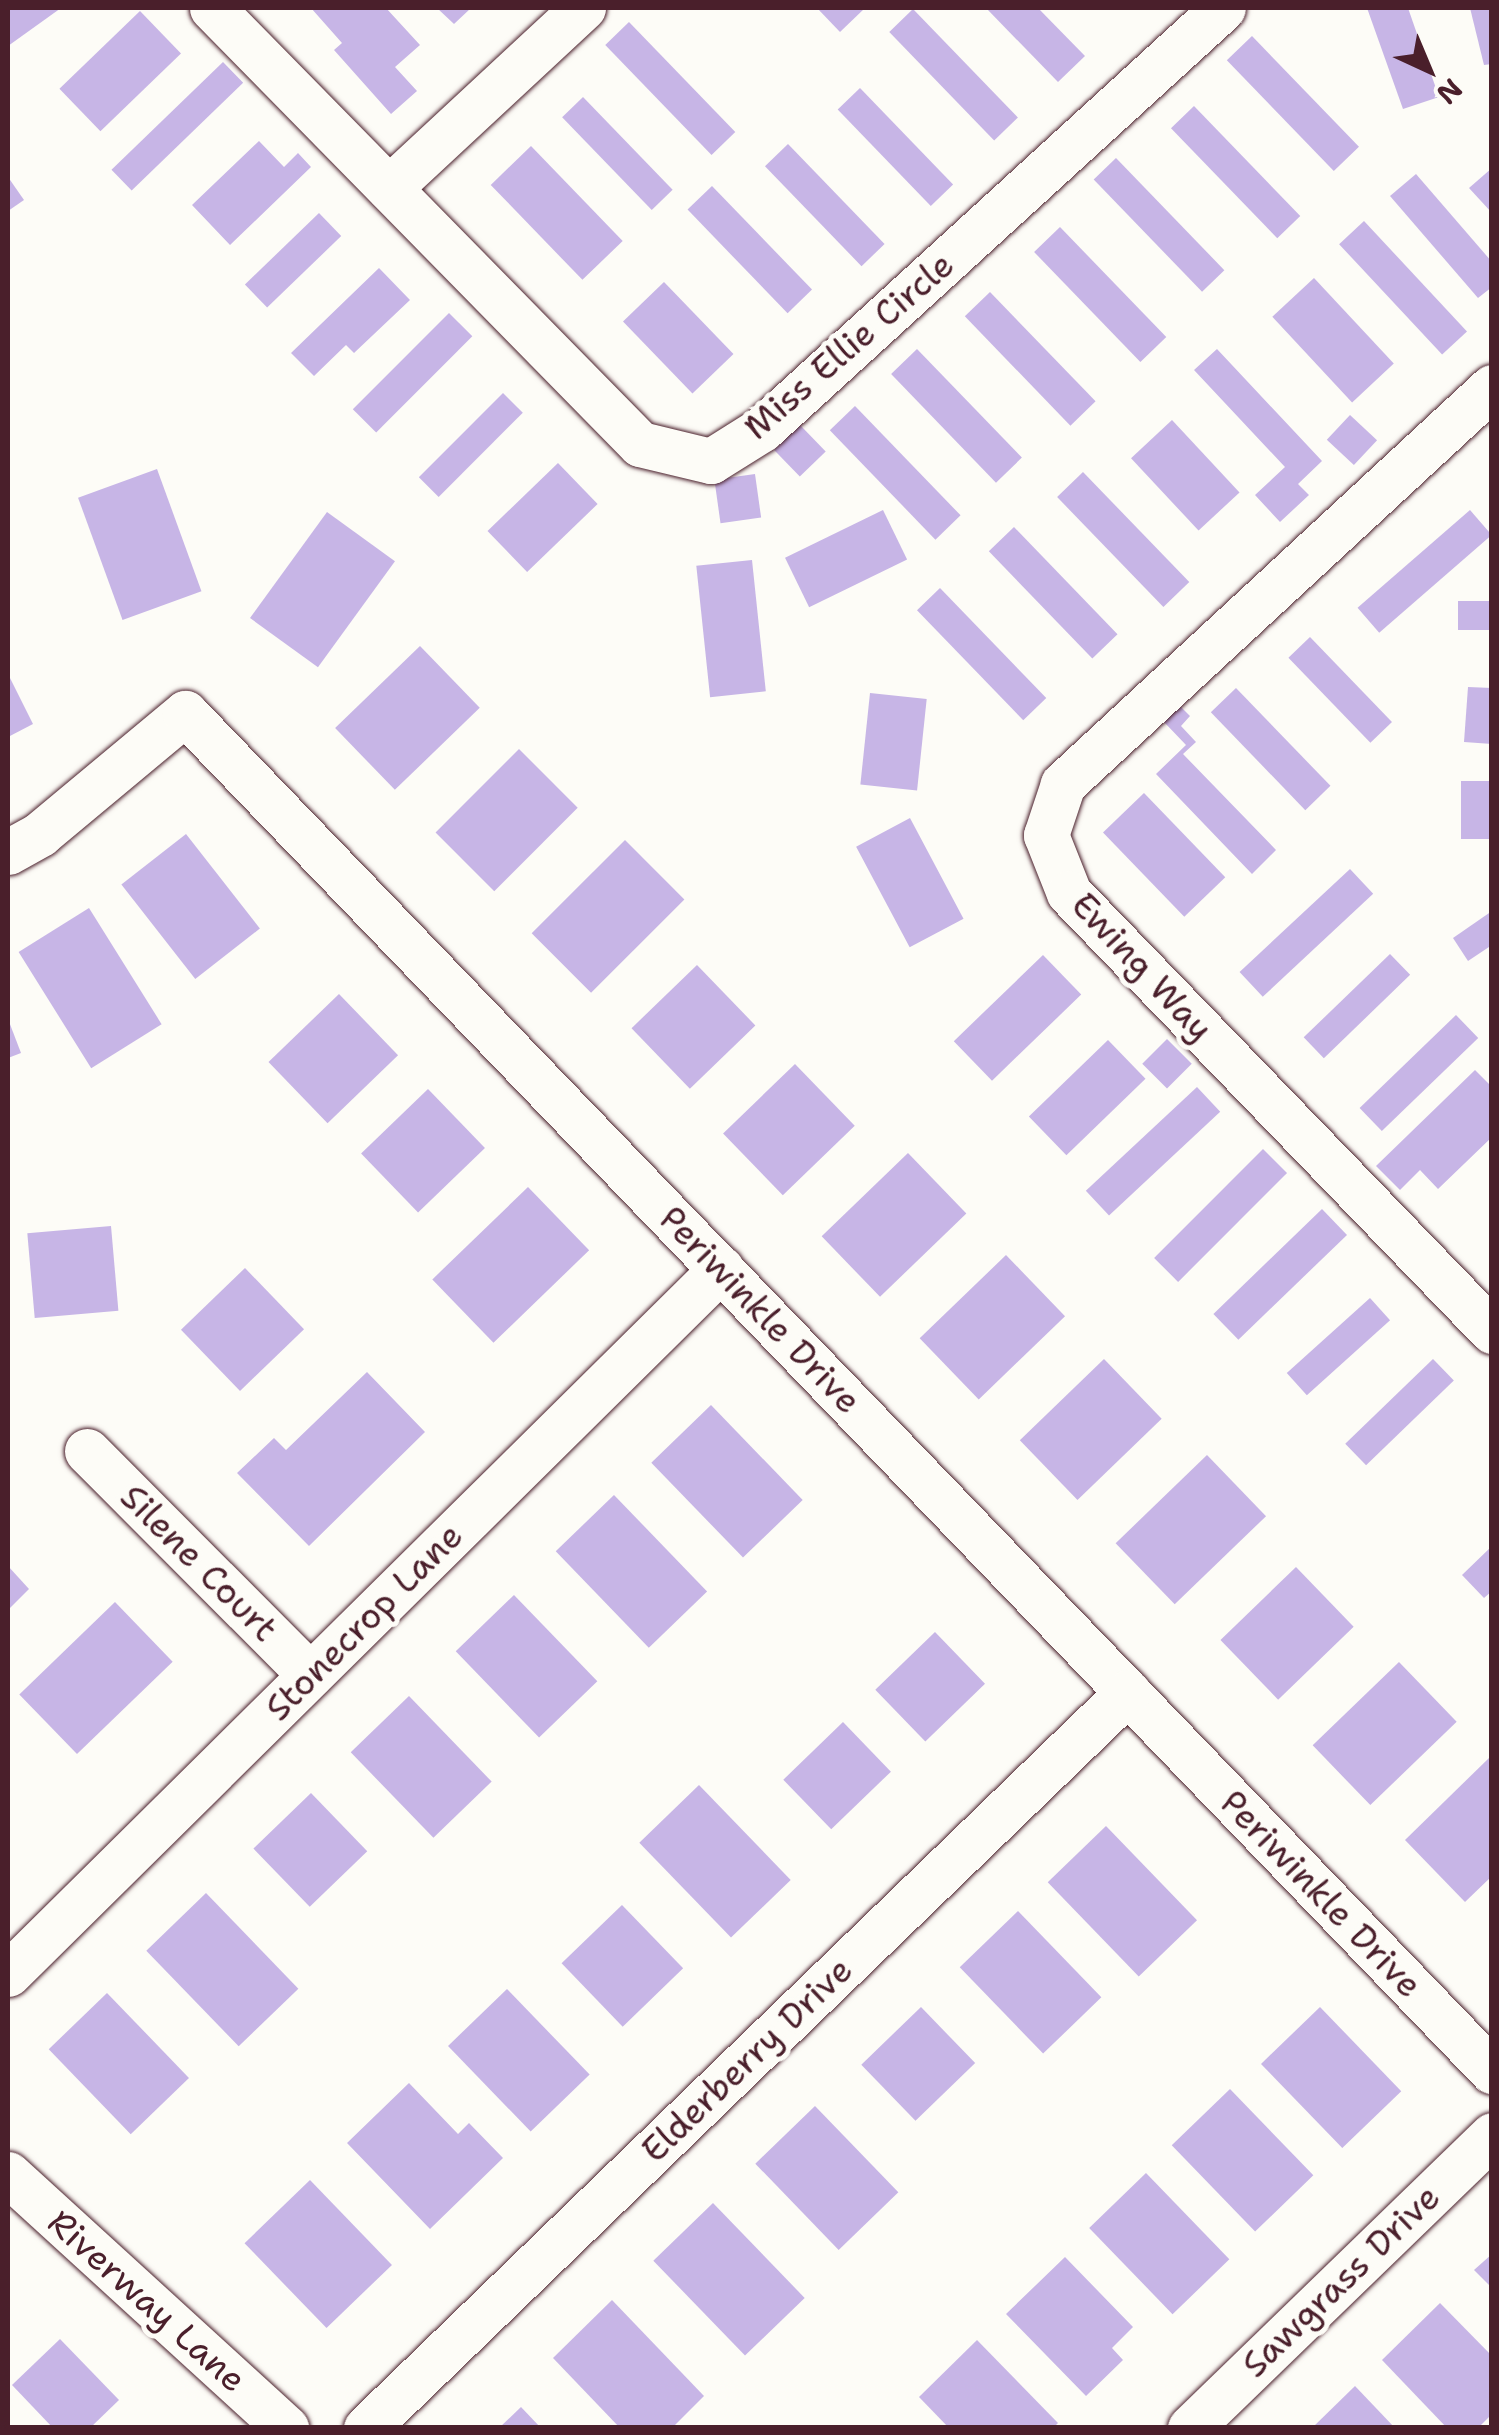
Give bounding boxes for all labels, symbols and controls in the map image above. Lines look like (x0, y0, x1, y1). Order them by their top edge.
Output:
north arrow (1379, 20, 1479, 120)
text: N (1429, 70, 1471, 113)
street label: Miss Ellie Circle (736, 244, 962, 448)
street label: Ewing Way (1063, 884, 1221, 1050)
street label: Periwinkle Drive (651, 1198, 869, 1422)
street label: Silene Court (112, 1476, 286, 1650)
street label: Stonecrop Lane (257, 1515, 471, 1729)
street label: Periwinkle Drive (1212, 1782, 1430, 2006)
street label: Elderberry Drive (633, 1949, 861, 2171)
street label: Sawgrass Drive (1233, 2176, 1449, 2386)
street label: Riverway Lane (39, 2201, 255, 2401)

